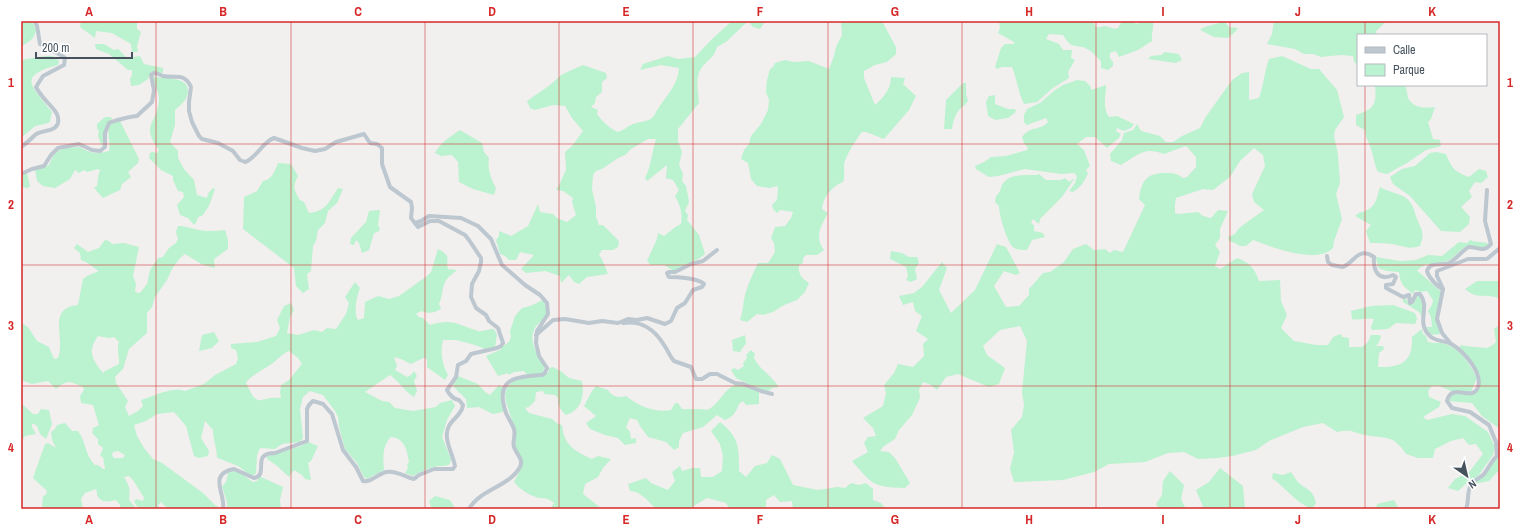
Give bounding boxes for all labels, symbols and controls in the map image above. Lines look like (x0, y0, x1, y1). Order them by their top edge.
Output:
text: A (85, 3, 93, 20)
text: B (219, 3, 227, 20)
text: C (354, 3, 362, 20)
text: D (488, 3, 496, 20)
text: E (622, 3, 630, 20)
text: F (757, 3, 764, 20)
text: G (891, 3, 899, 20)
text: H (1025, 3, 1033, 20)
text: I (1162, 3, 1165, 20)
text: J (1295, 3, 1301, 20)
text: K (1428, 3, 1436, 20)
scale bar (36, 34, 132, 60)
legend (1357, 34, 1487, 86)
text: 200 m (42, 40, 69, 56)
text: Calle (1393, 42, 1415, 58)
text: Parque (1393, 62, 1425, 78)
text: 1 (8, 74, 14, 91)
text: 1 (1507, 74, 1513, 91)
text: 2 (8, 196, 14, 213)
text: 2 (1507, 196, 1513, 213)
text: 3 (8, 317, 14, 334)
text: 3 (1507, 317, 1513, 334)
text: 4 (8, 439, 14, 456)
text: 4 (1507, 439, 1513, 456)
north arrow (1447, 456, 1487, 496)
text: N (1466, 477, 1479, 492)
text: A (85, 511, 93, 528)
text: B (219, 511, 227, 528)
text: C (354, 511, 362, 528)
text: D (488, 511, 496, 528)
text: E (622, 511, 630, 528)
text: F (757, 511, 764, 528)
text: G (891, 511, 899, 528)
text: H (1025, 511, 1033, 528)
text: I (1162, 511, 1165, 528)
text: J (1295, 511, 1301, 528)
text: K (1428, 511, 1436, 528)

